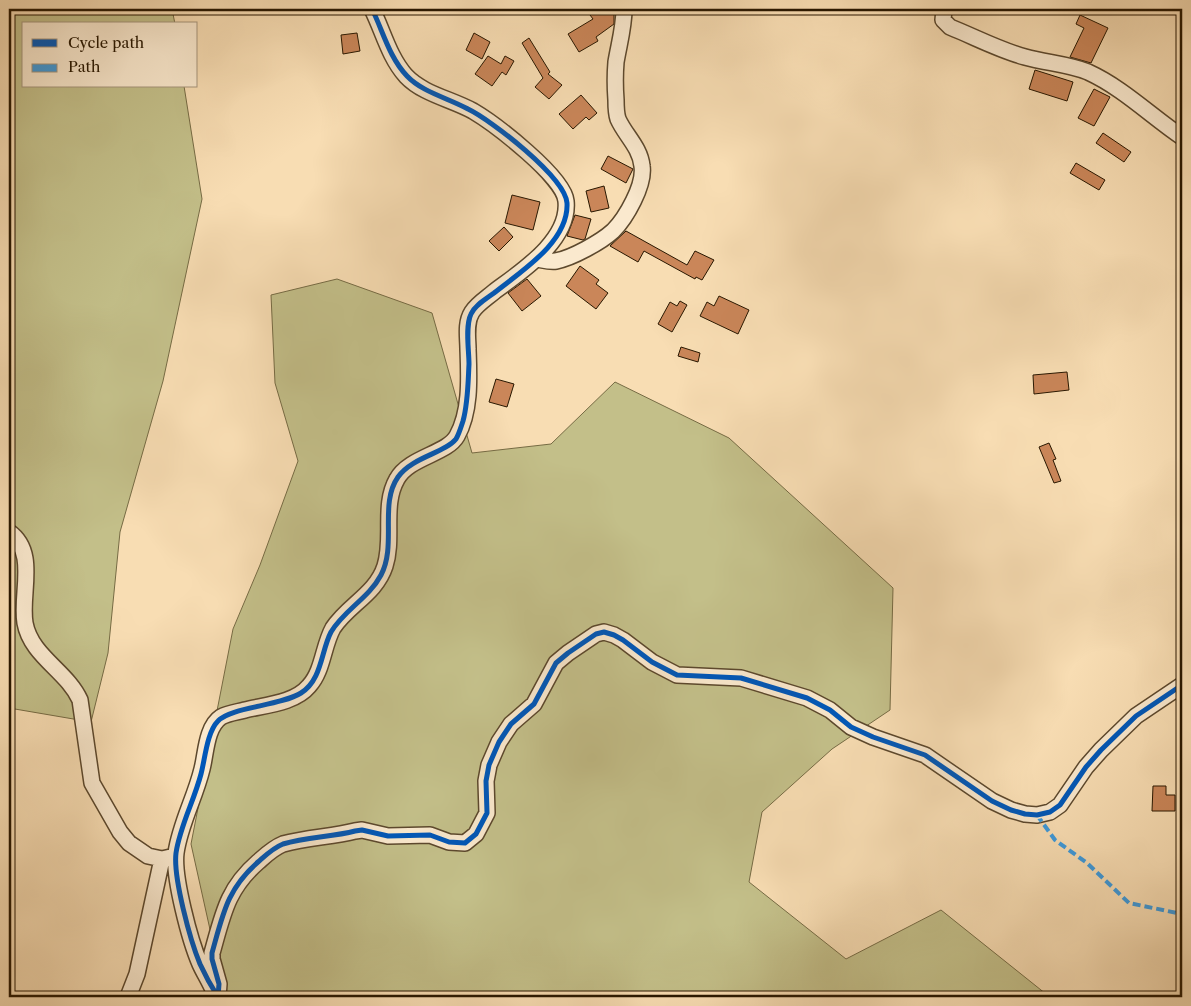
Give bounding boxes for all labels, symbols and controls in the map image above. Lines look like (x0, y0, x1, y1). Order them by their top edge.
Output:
legend (22, 22, 198, 88)
text: Cycle path (68, 33, 145, 52)
text: Path (68, 57, 101, 76)

